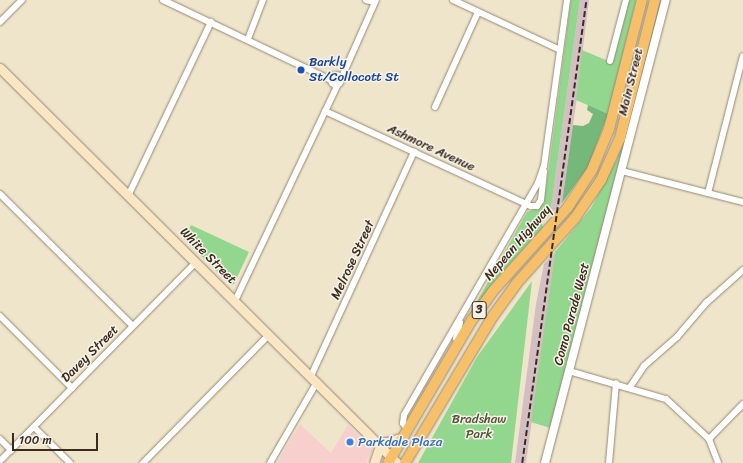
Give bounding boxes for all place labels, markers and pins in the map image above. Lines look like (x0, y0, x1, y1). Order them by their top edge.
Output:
place label: Barkly St/Collocott St (309, 55, 399, 86)
marker: Barkly St/Collocott St (296, 65, 306, 75)
place label: Parkdale Plaza (358, 434, 442, 450)
marker: Parkdale Plaza (345, 437, 355, 447)

